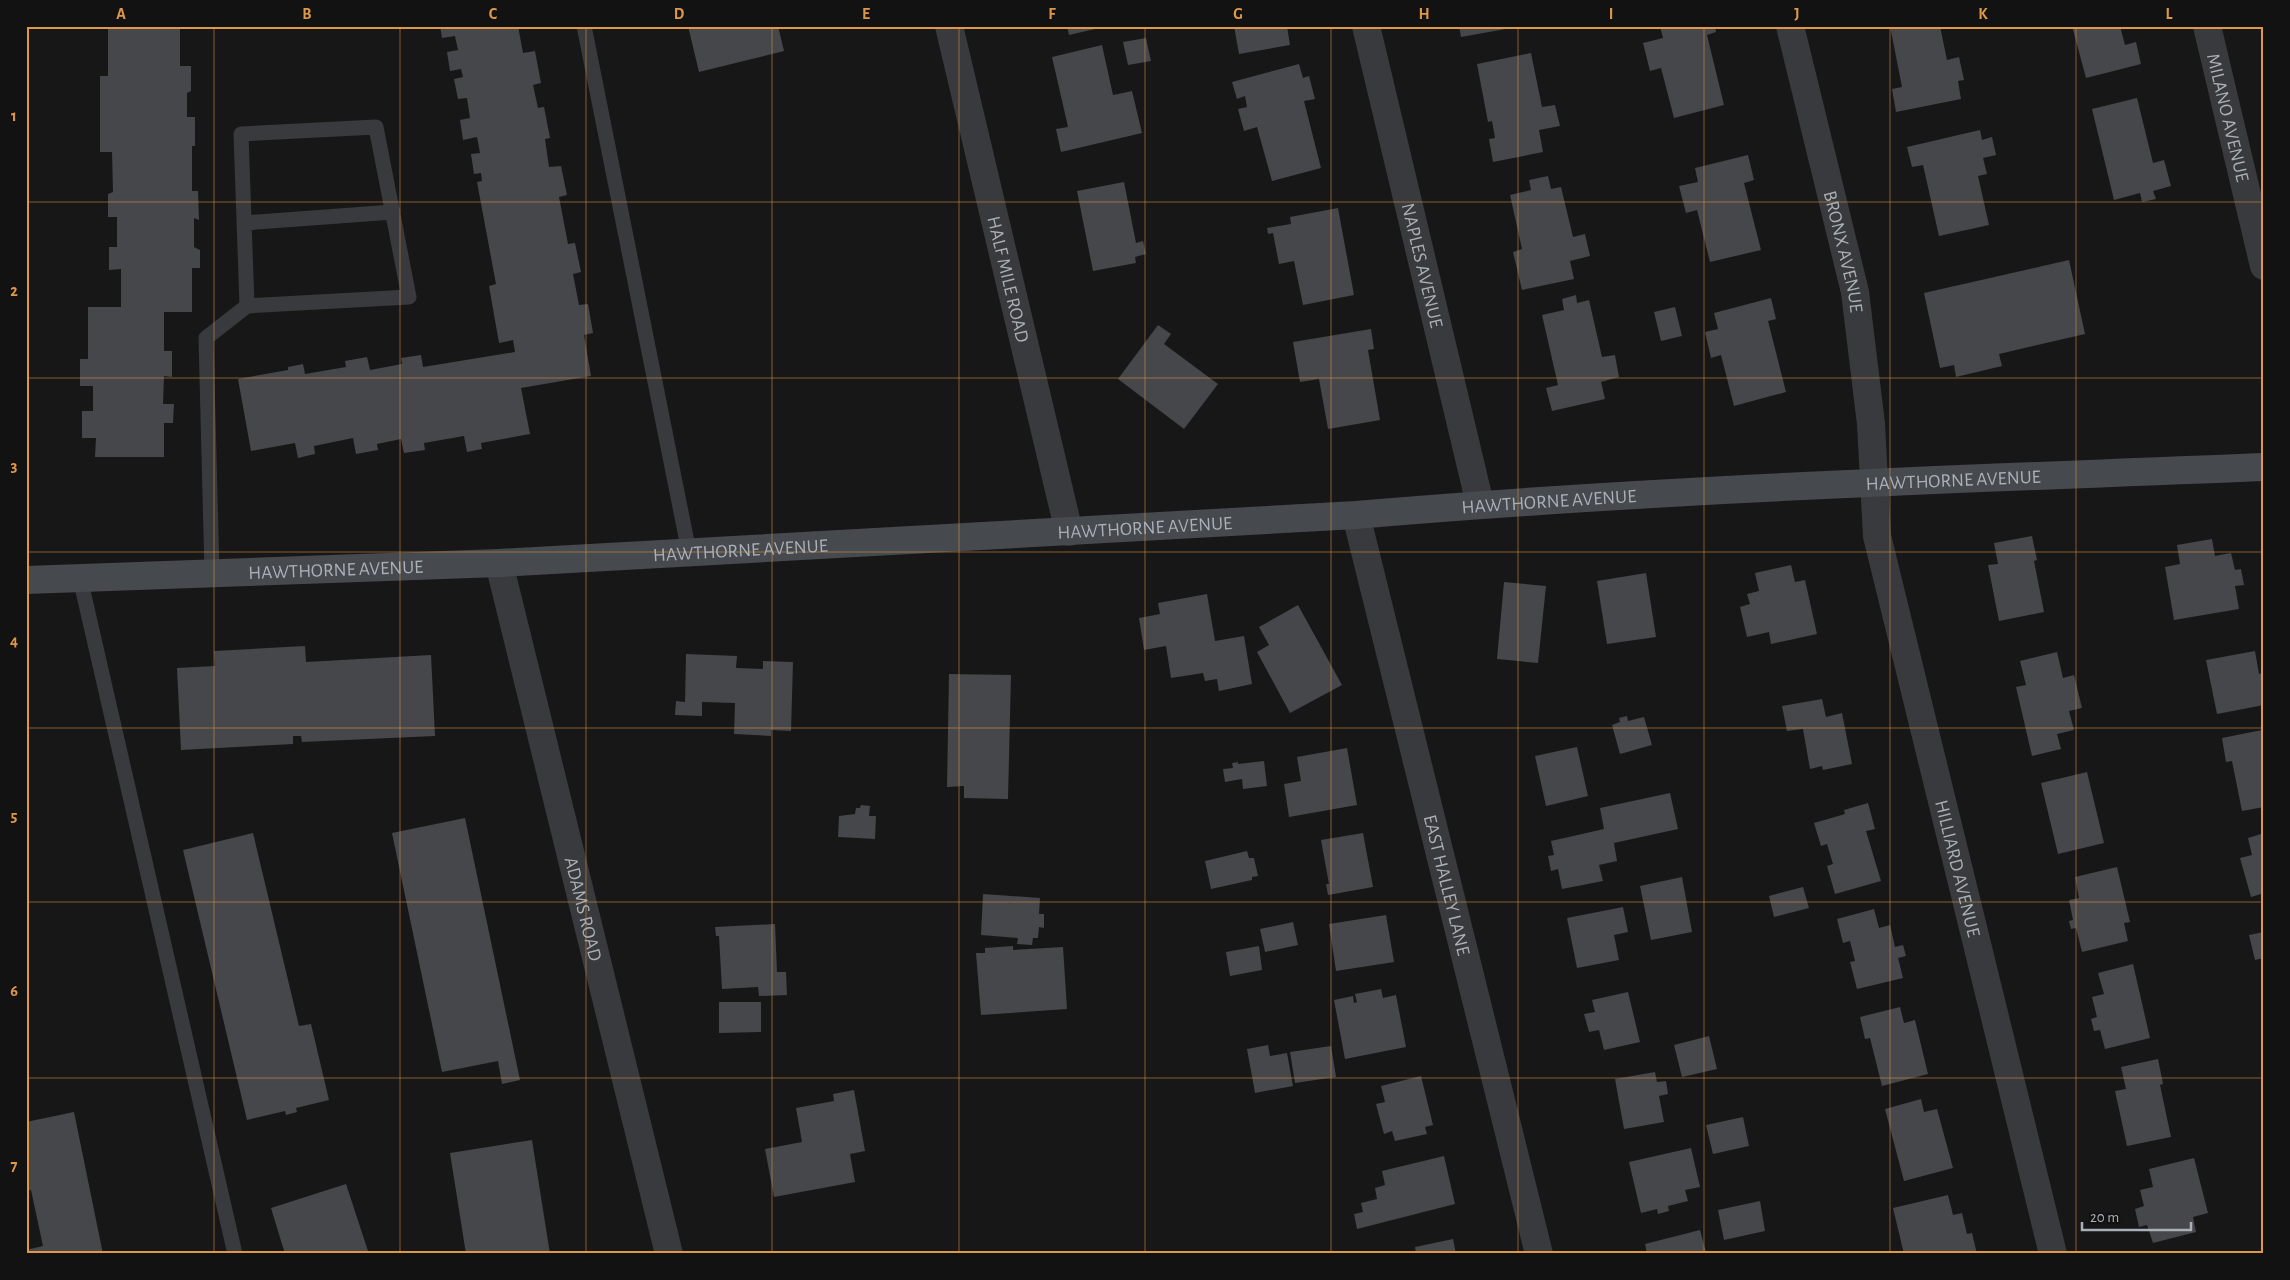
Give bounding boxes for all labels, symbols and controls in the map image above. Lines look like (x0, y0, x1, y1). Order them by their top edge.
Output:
text: A (116, 6, 126, 22)
text: B (302, 6, 312, 22)
text: C (489, 6, 498, 22)
text: D (674, 6, 685, 22)
text: E (862, 6, 870, 22)
text: F (1048, 6, 1056, 22)
text: G (1233, 6, 1243, 22)
text: H (1418, 6, 1430, 22)
text: I (1609, 6, 1613, 22)
text: J (1794, 6, 1800, 22)
text: K (1978, 6, 1988, 22)
text: L (2166, 6, 2173, 22)
street label: MILANO AVENUE (2203, 52, 2252, 184)
text: 1 (11, 108, 17, 124)
street label: BRONX AVENUE (1820, 189, 1865, 314)
street label: NAPLES AVENUE (1398, 201, 1446, 330)
street label: HALF MILE ROAD (983, 214, 1032, 344)
text: 2 (10, 283, 18, 299)
text: 3 (11, 458, 18, 474)
street label: HAWTHORNE AVENUE (1865, 468, 2041, 494)
street label: HAWTHORNE AVENUE (1461, 487, 1637, 518)
street label: HAWTHORNE AVENUE (1057, 514, 1233, 543)
street label: HAWTHORNE AVENUE (653, 537, 828, 565)
street label: HAWTHORNE AVENUE (248, 558, 424, 583)
text: 4 (10, 633, 18, 649)
street label: HILLIARD AVENUE (1931, 798, 1983, 939)
text: 5 (11, 808, 18, 824)
street label: EAST HALLEY LANE (1420, 813, 1473, 958)
street label: ADAMS ROAD (561, 855, 605, 963)
text: 6 (10, 983, 18, 999)
text: 7 (11, 1158, 18, 1174)
scale bar (2082, 1200, 2191, 1232)
text: 20 m (2090, 1210, 2119, 1225)

